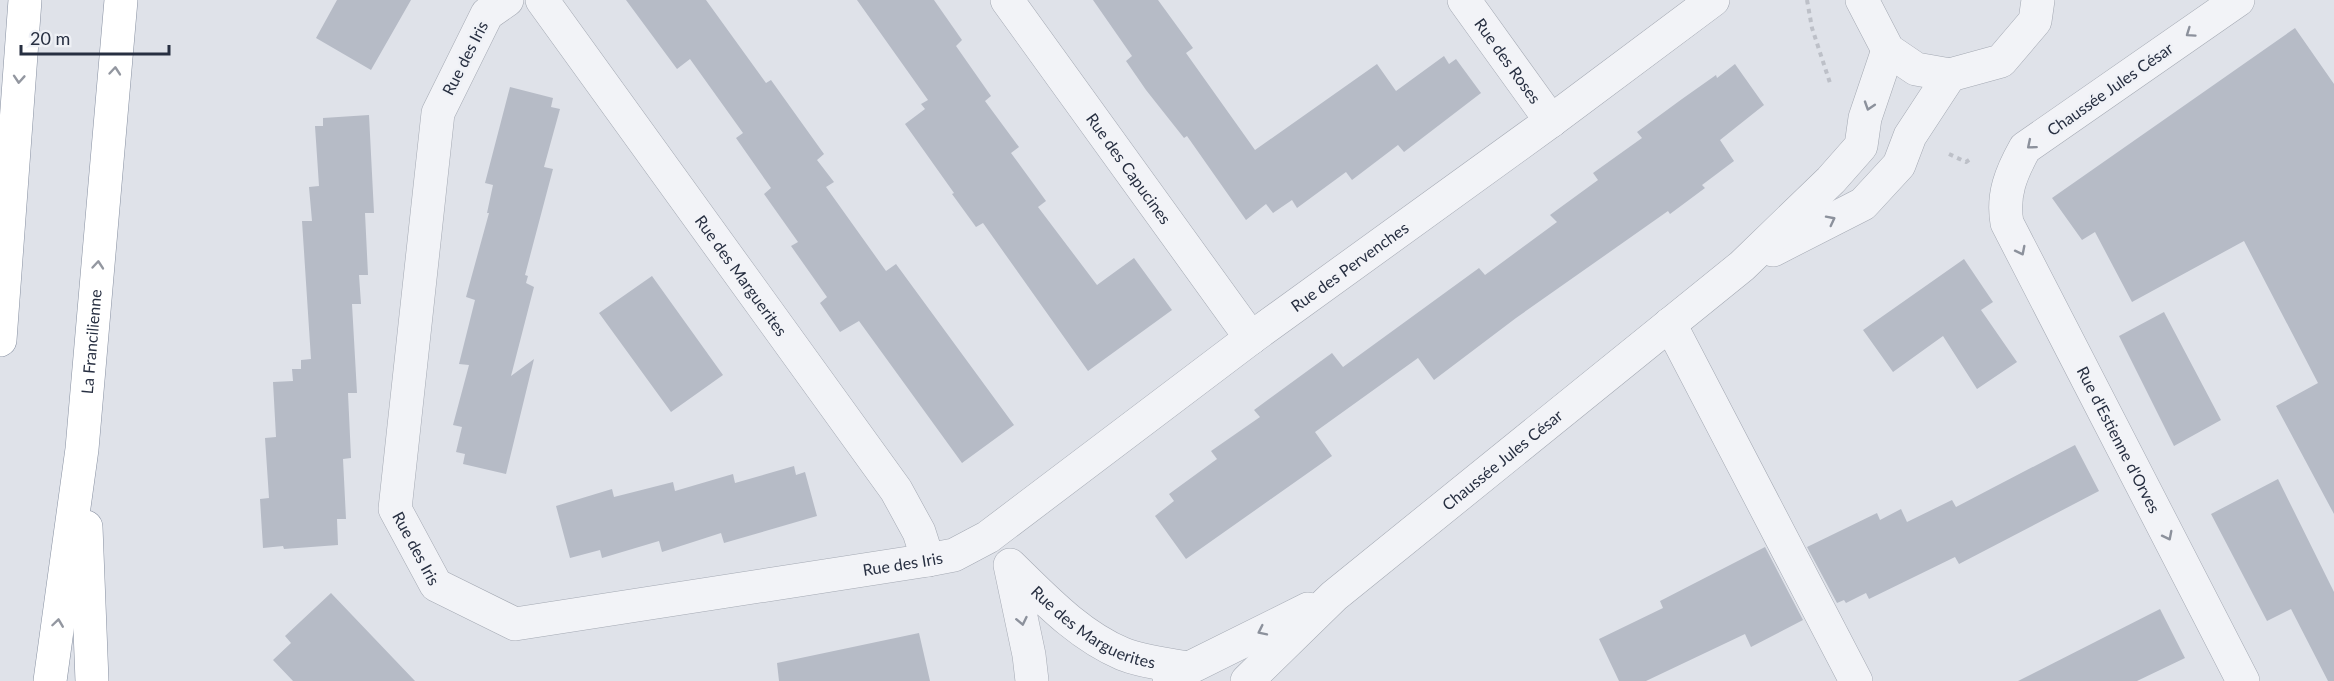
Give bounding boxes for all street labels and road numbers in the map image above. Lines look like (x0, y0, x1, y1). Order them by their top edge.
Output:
street label: Rue des Roses (1471, 14, 1545, 107)
street label: Rue des Iris (438, 18, 491, 98)
street label: Chaussée Jules César (2043, 38, 2176, 139)
street label: Rue des Capucines (1083, 109, 1176, 227)
street label: Rue des Marguerites (692, 211, 792, 339)
street label: Rue des Pervenches (1287, 217, 1412, 315)
street label: La Francilienne (77, 288, 105, 395)
street label: Rue d'Estienne d'Orves (2073, 363, 2165, 516)
street label: Chaussée Jules César (1438, 405, 1566, 514)
street label: Rue des Iris (389, 508, 444, 588)
street label: Rue des Iris (861, 547, 944, 579)
street label: Rue des Marguerites (1028, 581, 1157, 671)

